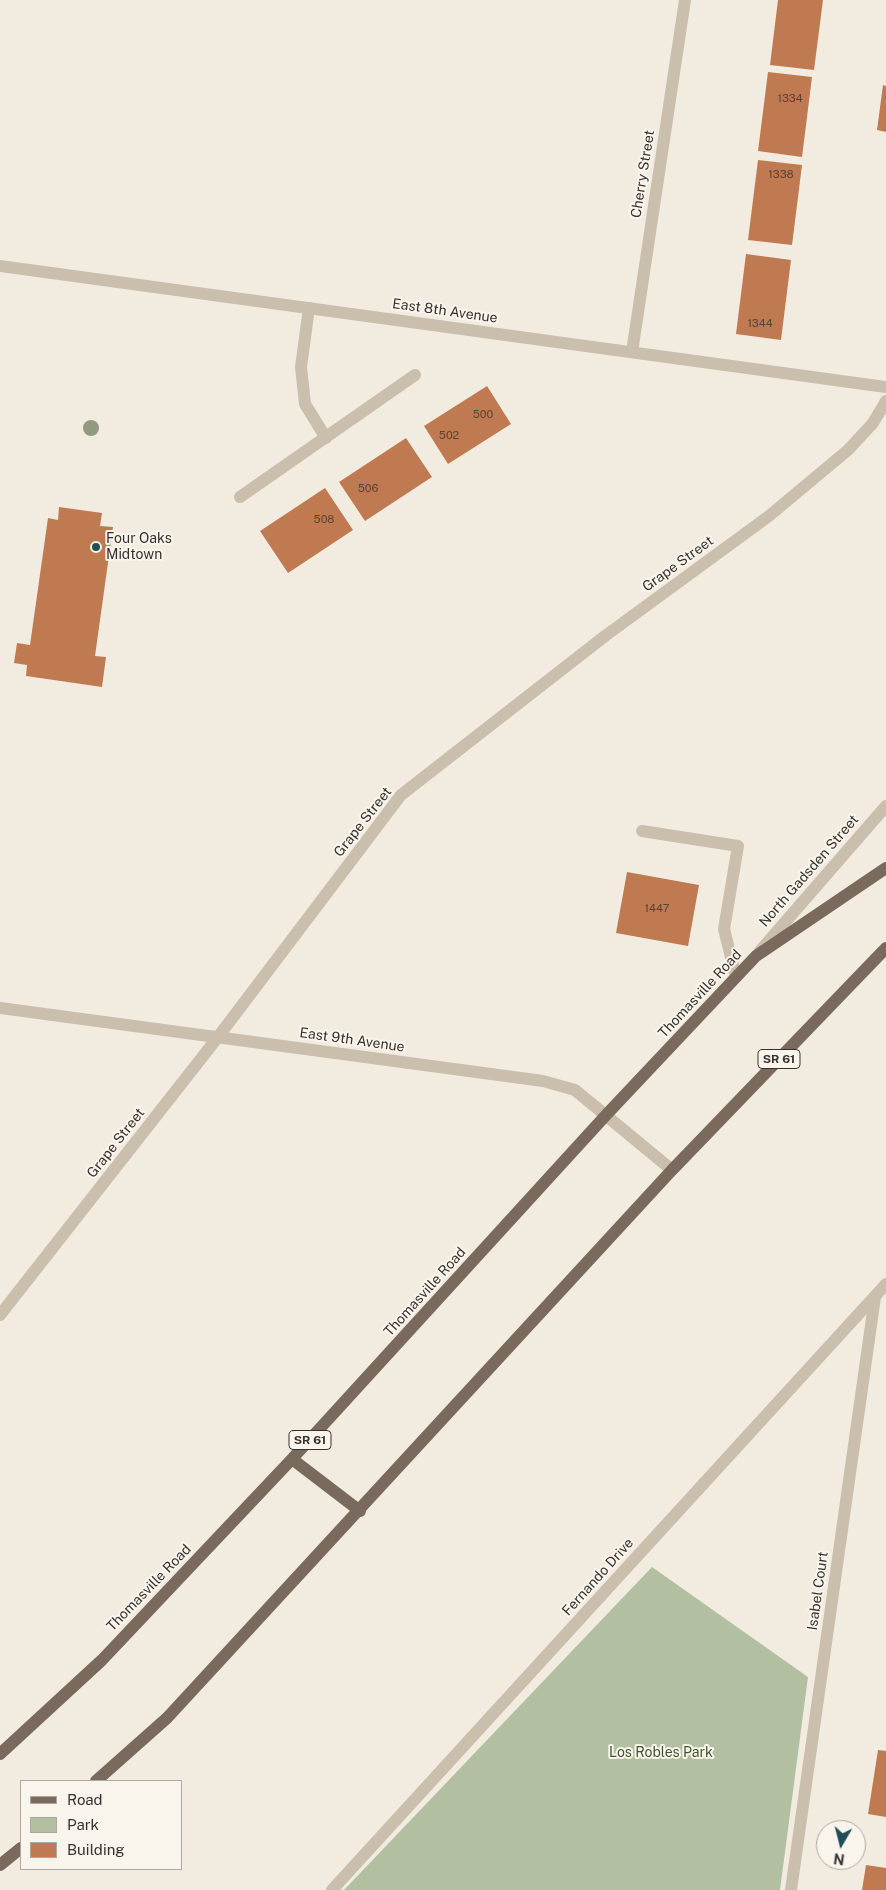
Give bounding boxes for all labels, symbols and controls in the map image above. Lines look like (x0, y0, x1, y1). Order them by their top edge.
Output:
house number: 1334 (777, 92, 803, 106)
street label: Cherry Street (628, 129, 658, 219)
house number: 1338 (768, 168, 794, 182)
street label: East 8th Avenue (391, 295, 499, 327)
house number: 1344 (747, 317, 773, 331)
house number: 500 (473, 408, 493, 422)
house number: 502 (439, 429, 459, 443)
house number: 506 (358, 482, 378, 496)
house number: 508 (314, 513, 334, 527)
place label: Four Oaks Midtown (106, 531, 172, 564)
street label: Grape Street (639, 533, 717, 595)
marker: Four Oaks Midtown (90, 541, 102, 553)
street label: Grape Street (331, 784, 395, 860)
street label: North Gadsden Street (756, 812, 862, 930)
house number: 1447 (645, 902, 669, 916)
street label: Thomasville Road (655, 947, 745, 1041)
street label: East 9th Avenue (298, 1024, 406, 1056)
road number: SR 61 (758, 1050, 800, 1068)
street label: Grape Street (84, 1105, 148, 1181)
street label: Thomasville Road (381, 1244, 469, 1340)
road number: SR 61 (289, 1430, 331, 1450)
street label: Fernando Drive (559, 1535, 637, 1619)
street label: Thomasville Road (103, 1541, 195, 1635)
street label: Isabel Court (804, 1551, 832, 1631)
park label: Los Robles Park (609, 1745, 713, 1761)
legend (20, 1780, 182, 1870)
text: Road (67, 1791, 103, 1808)
text: Park (67, 1816, 99, 1833)
north arrow (816, 1820, 866, 1870)
text: Building (67, 1841, 125, 1858)
text: N (833, 1850, 846, 1868)

